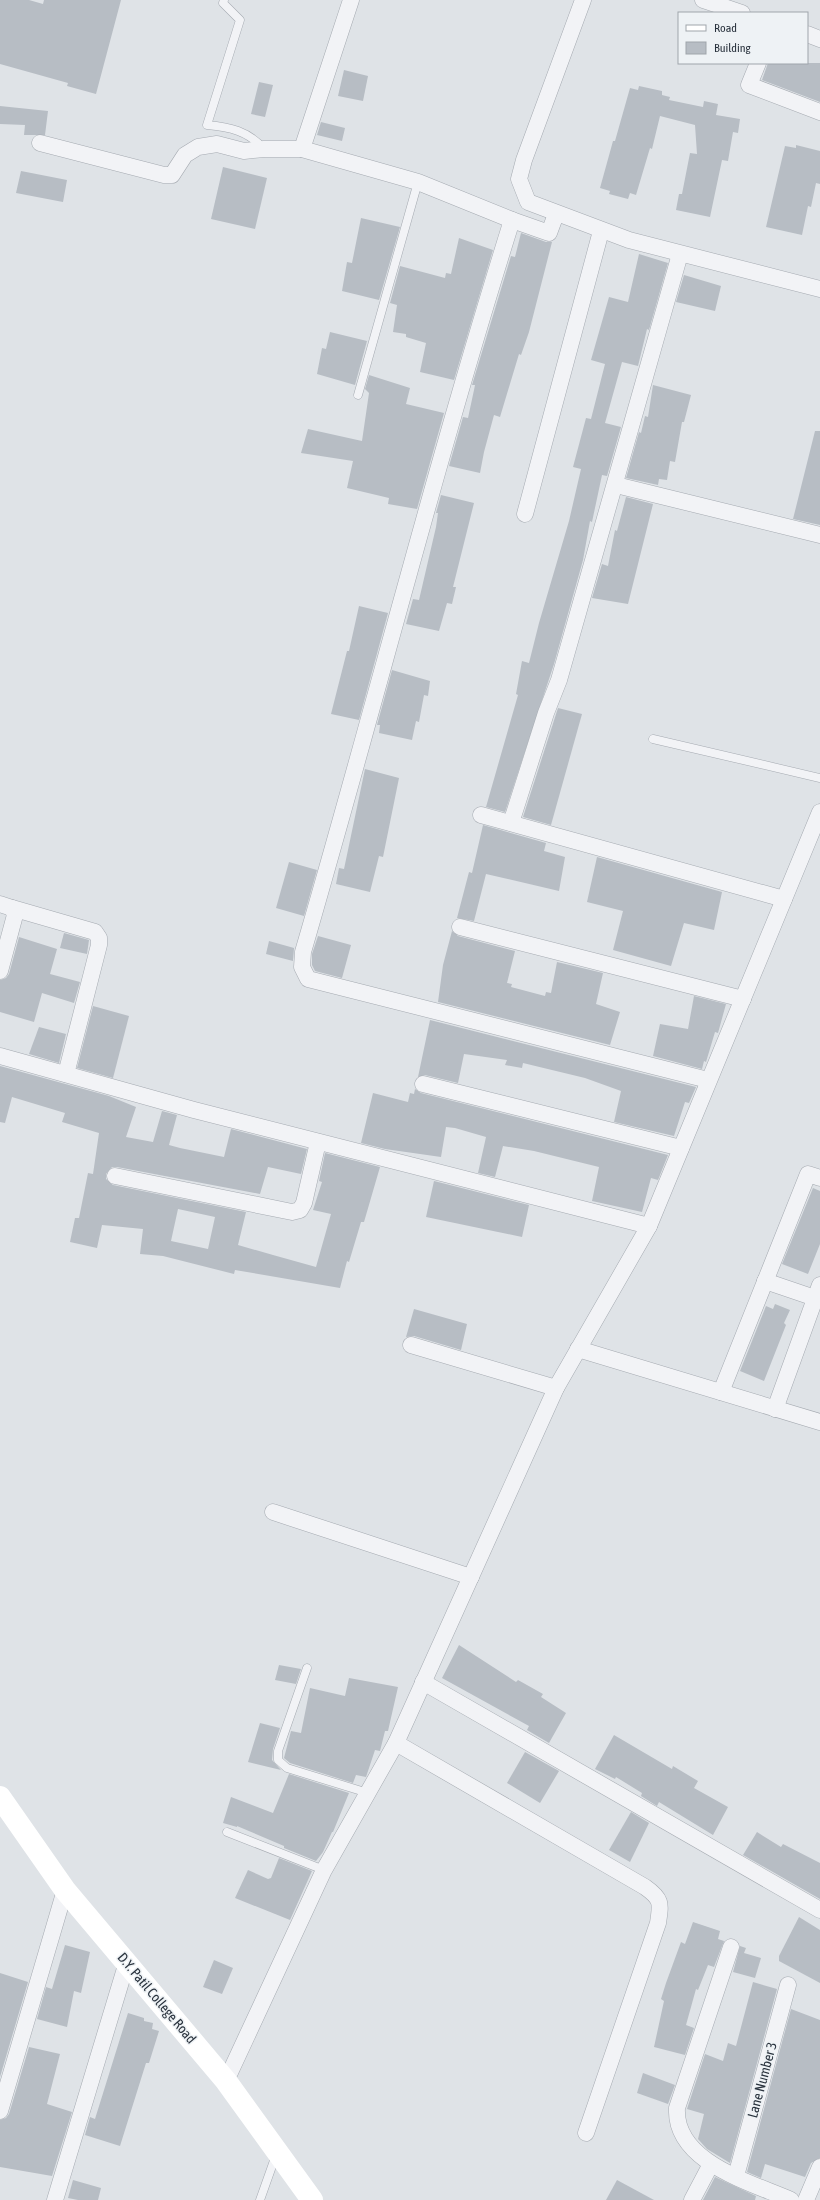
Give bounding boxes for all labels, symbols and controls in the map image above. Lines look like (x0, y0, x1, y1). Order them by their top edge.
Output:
legend (678, 12, 808, 64)
text: Road (714, 21, 737, 35)
text: Building (714, 41, 752, 55)
street label: D.Y. Patil College Road (114, 1949, 200, 2047)
street label: Lane Number 3 (744, 2040, 780, 2120)

